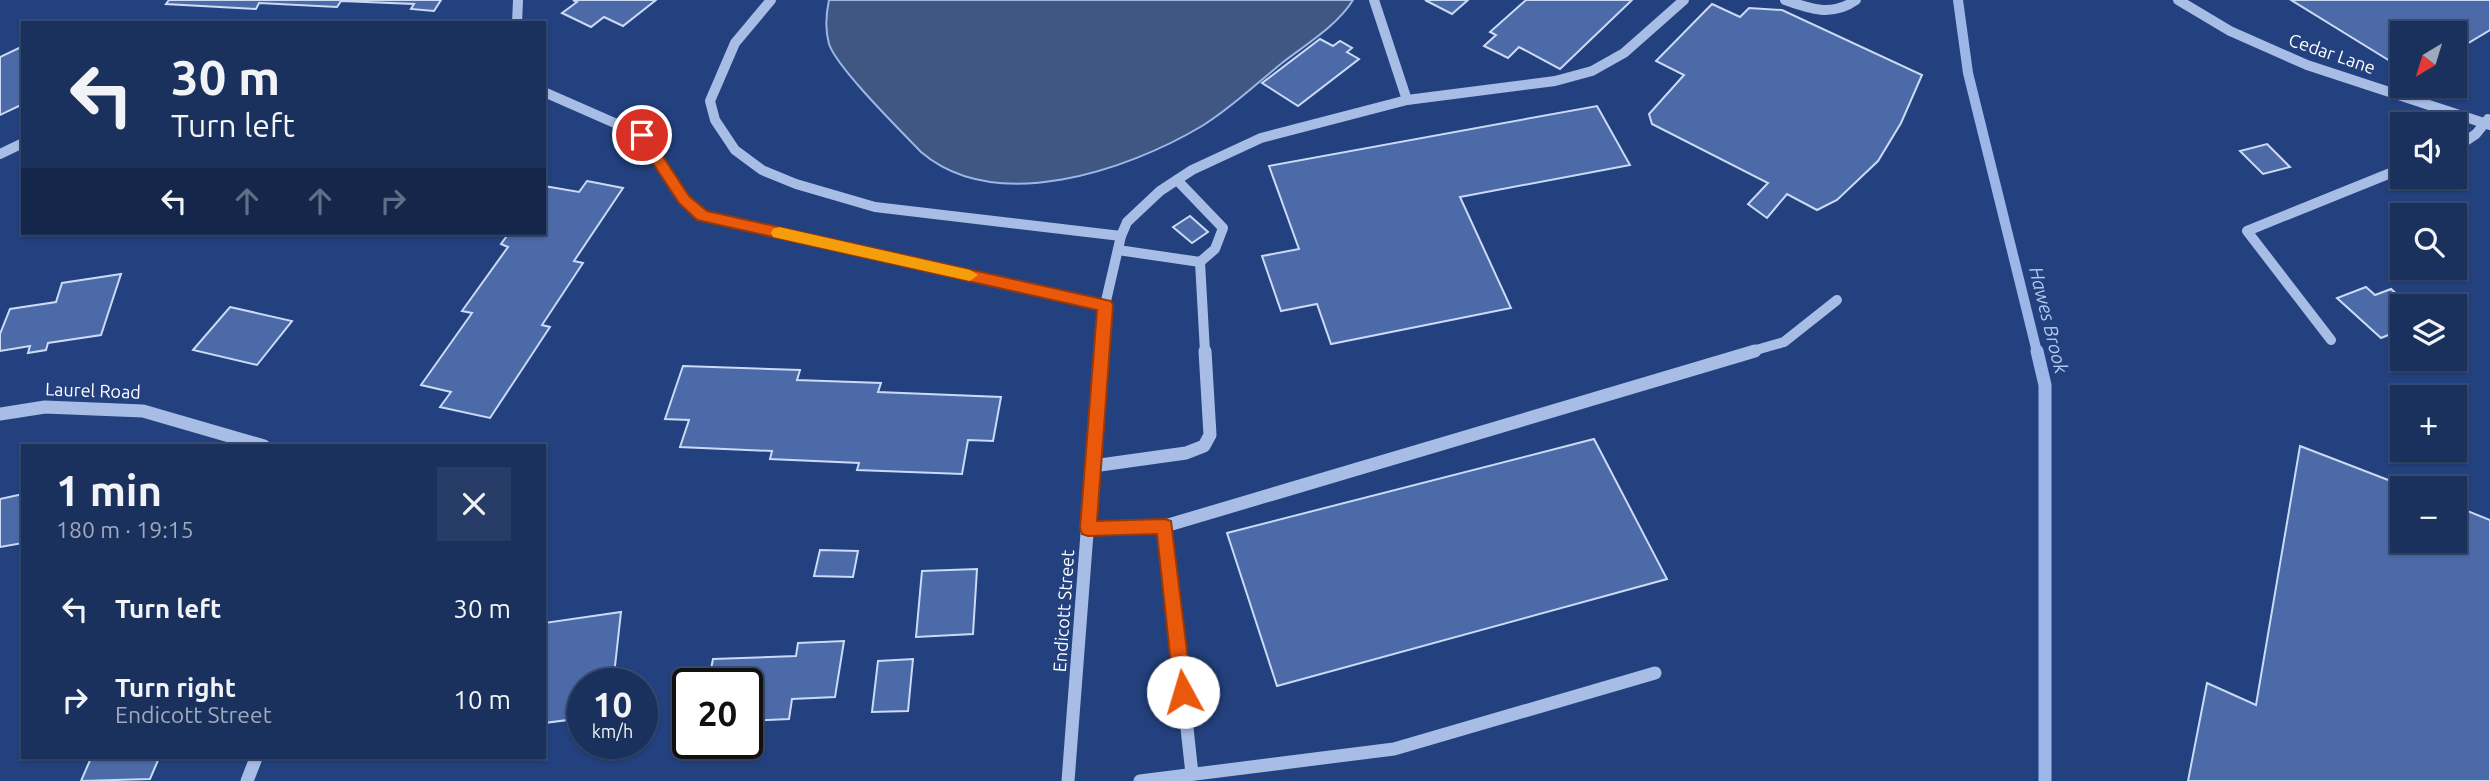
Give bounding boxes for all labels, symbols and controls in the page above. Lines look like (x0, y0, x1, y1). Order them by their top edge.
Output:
north arrow (2390, 21, 2468, 98)
map controls (2390, 21, 2467, 553)
street label: Cedar Lane (2286, 29, 2378, 77)
icon: left (56, 49, 147, 140)
text: 30 m (171, 49, 280, 104)
pin (612, 105, 672, 165)
text: Turn left (171, 107, 295, 143)
button: sound (2390, 112, 2467, 189)
icon: arrive (623, 116, 661, 154)
icon: left (155, 182, 193, 220)
icon: ahead (228, 182, 266, 220)
icon: ahead (301, 182, 339, 220)
icon: right (374, 182, 412, 220)
button: search (2390, 203, 2467, 280)
water label: Hawes Brook (2025, 264, 2073, 376)
button: layers (2390, 294, 2467, 371)
street label: Laurel Road (45, 378, 141, 402)
button: + (2390, 385, 2467, 462)
text: 1 min (56, 467, 162, 514)
button: close (437, 467, 511, 541)
button: − (2390, 476, 2467, 553)
text: 180 m · 19:15 (56, 517, 194, 542)
street label: Endicott Street (1049, 549, 1077, 673)
icon: left (56, 590, 94, 628)
text: Turn left (115, 594, 221, 623)
text: 30 m (453, 594, 511, 623)
position arrow (1146, 655, 1220, 729)
speed limit sign: 20 (672, 668, 763, 759)
text: Turn right (115, 673, 236, 702)
icon: right (56, 681, 94, 719)
text: 10 (593, 684, 632, 724)
text: 10 m (453, 685, 511, 714)
text: Endicott Street (115, 702, 272, 727)
text: km/h (592, 721, 633, 741)

